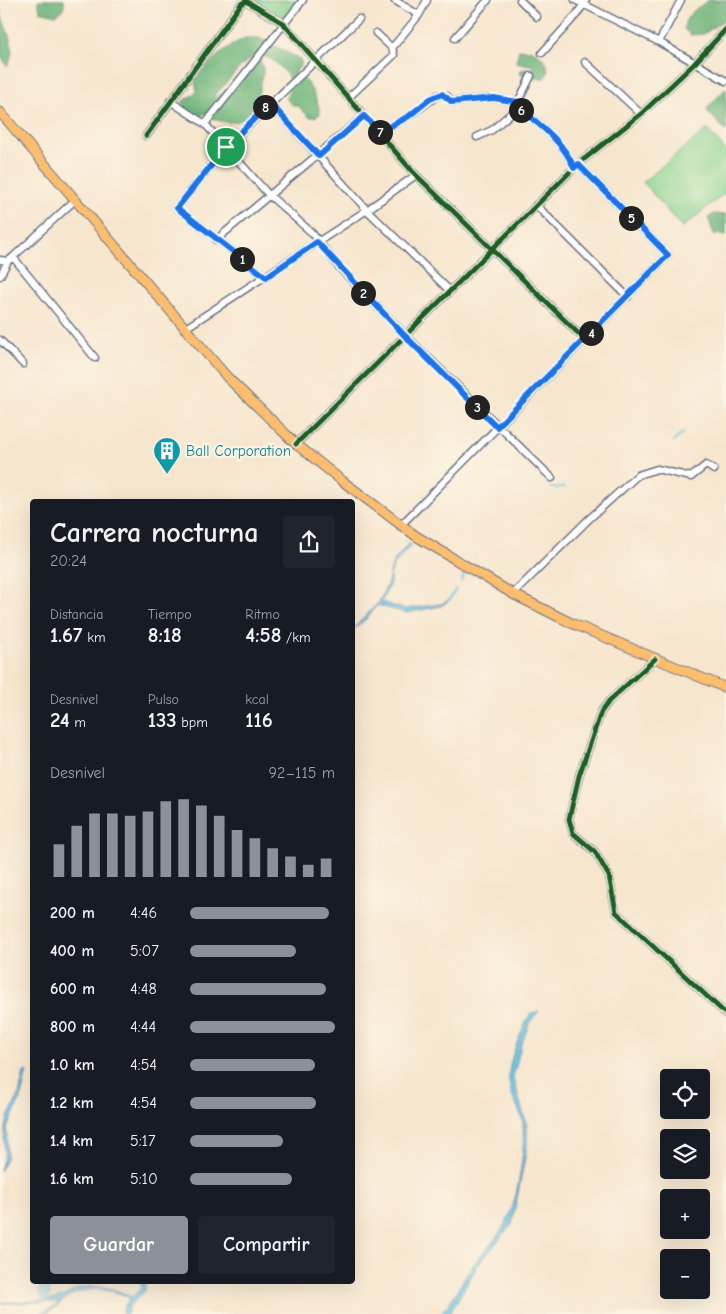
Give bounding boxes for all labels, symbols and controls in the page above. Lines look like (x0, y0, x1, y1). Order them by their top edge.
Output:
pin: 8 (252, 94, 278, 120)
pin: 6 (508, 98, 534, 122)
text: 8 (262, 99, 269, 116)
text: 6 (518, 102, 525, 119)
pin: 7 (368, 120, 392, 144)
text: 7 (377, 124, 384, 141)
pin (205, 126, 247, 168)
icon: arrive (212, 133, 240, 161)
pin: 5 (618, 206, 644, 230)
text: 5 (628, 210, 635, 227)
pin: 1 (230, 246, 254, 272)
text: 1 (240, 251, 245, 268)
pin: 2 (350, 280, 376, 306)
text: 2 (360, 285, 367, 302)
pin: 4 (578, 320, 604, 346)
text: 4 (588, 325, 595, 342)
pin: 3 (464, 394, 490, 420)
text: 3 (474, 399, 481, 416)
building icon: Ball Corporation (152, 436, 182, 475)
place label: Ball Corporation (186, 442, 291, 460)
button: share (283, 516, 335, 568)
text: Carrera nocturna (50, 517, 258, 549)
text: 20:24 (50, 552, 87, 570)
text: Distancia (50, 606, 104, 623)
text: Tiempo (148, 606, 192, 623)
text: Ritmo (245, 606, 280, 623)
text: 1.67 (50, 623, 83, 647)
text: 8:18 (148, 623, 182, 647)
text: 4:58 (245, 623, 281, 647)
text: km (83, 629, 106, 646)
text: /km (281, 629, 311, 646)
text: Desnivel (50, 691, 98, 708)
text: Pulso (148, 691, 179, 708)
text: kcal (245, 691, 269, 708)
text: 24 (50, 708, 70, 732)
text: 133 (148, 708, 177, 732)
text: 116 (245, 708, 273, 732)
text: m (70, 714, 86, 731)
text: bpm (177, 714, 208, 731)
text: Desnivel (50, 764, 105, 782)
text: 92–115 m (269, 764, 335, 782)
text: 200 m (50, 904, 95, 922)
text: 4:46 (130, 904, 157, 922)
text: 400 m (50, 942, 94, 960)
text: 5:07 (130, 942, 159, 960)
text: 600 m (50, 980, 95, 998)
text: 4:48 (130, 980, 157, 998)
text: 800 m (50, 1018, 95, 1036)
text: 4:44 (130, 1018, 156, 1036)
text: 1.0 km (50, 1056, 95, 1074)
text: 4:54 (130, 1056, 157, 1074)
map controls (660, 1069, 710, 1299)
button: locate (660, 1069, 710, 1119)
text: 1.2 km (50, 1094, 93, 1112)
text: 4:54 (130, 1094, 157, 1112)
button: layers (660, 1129, 710, 1179)
text: 1.4 km (50, 1132, 93, 1150)
text: 5:17 (130, 1132, 155, 1150)
text: 1.6 km (50, 1170, 94, 1188)
text: 5:10 (130, 1170, 158, 1188)
button: + (660, 1189, 710, 1239)
button: Guardar (50, 1216, 188, 1274)
button: Compartir (198, 1216, 335, 1274)
button: − (660, 1249, 710, 1299)

